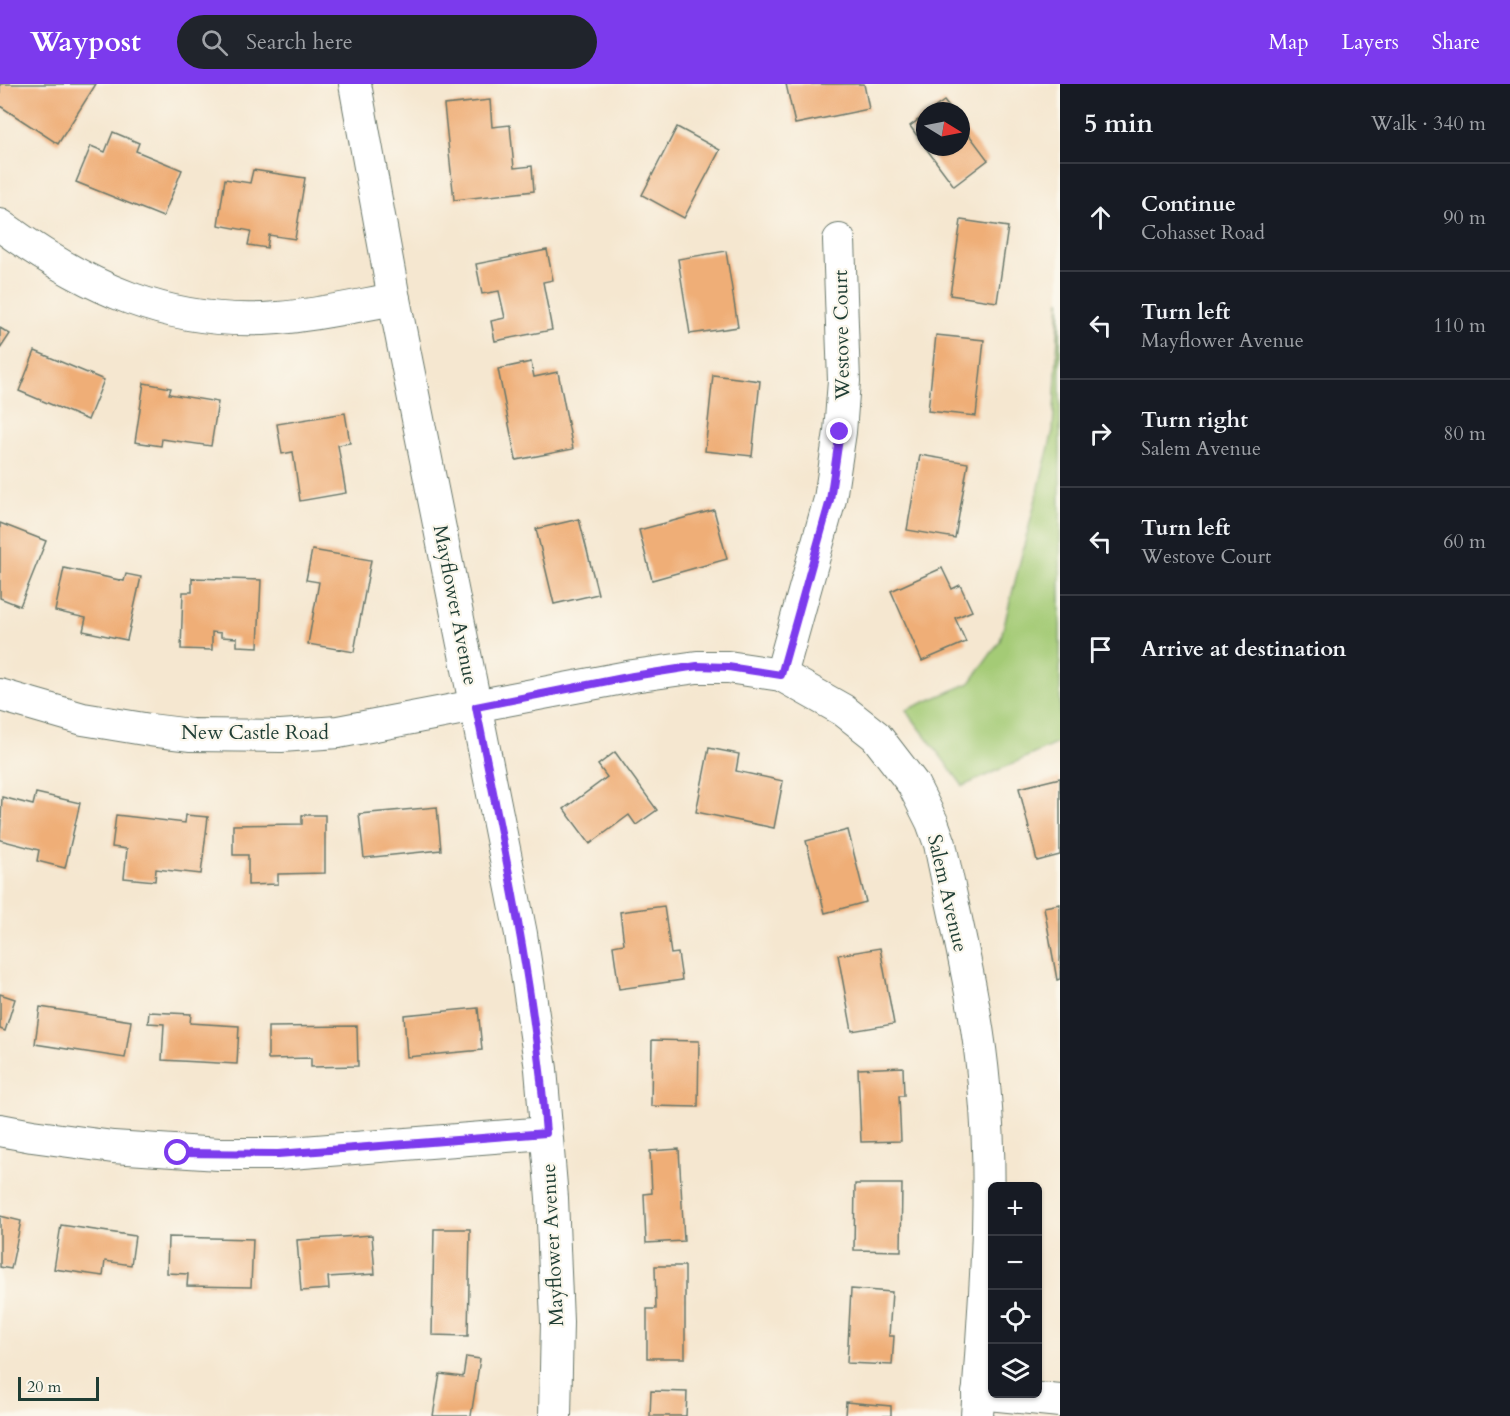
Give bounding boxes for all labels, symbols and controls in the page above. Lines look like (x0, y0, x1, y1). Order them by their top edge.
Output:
search box (177, 15, 597, 69)
text: Waypost (30, 23, 141, 61)
icon: search (198, 26, 231, 59)
text: Search here (246, 27, 353, 57)
text: Map (1269, 28, 1309, 57)
text: Layers (1342, 28, 1399, 57)
text: Share (1432, 28, 1480, 57)
north arrow (916, 102, 970, 156)
text: 5 min (1084, 106, 1153, 141)
text: Walk · 340 m (1371, 110, 1486, 137)
text: Continue (1141, 189, 1236, 219)
icon: ahead (1084, 201, 1117, 234)
text: 90 m (1443, 204, 1486, 231)
text: Cohasset Road (1141, 219, 1265, 246)
street label: Westove Court (827, 269, 856, 401)
text: Turn left (1141, 297, 1230, 327)
icon: left (1084, 309, 1117, 342)
text: 110 m (1433, 312, 1486, 339)
text: Mayflower Avenue (1141, 327, 1304, 354)
text: Turn right (1141, 405, 1248, 435)
icon: right (1084, 417, 1117, 450)
route end (826, 418, 852, 444)
text: 80 m (1443, 420, 1486, 447)
text: Salem Avenue (1141, 435, 1261, 462)
text: Turn left (1141, 513, 1230, 543)
street label: Mayflower Avenue (427, 523, 484, 688)
icon: left (1084, 525, 1117, 558)
text: 60 m (1443, 528, 1486, 555)
text: Westove Court (1141, 543, 1271, 570)
icon: arrive (1084, 633, 1117, 666)
text: Arrive at destination (1141, 634, 1346, 664)
street label: New Castle Road (181, 719, 329, 746)
street label: Salem Avenue (921, 832, 974, 955)
route start (164, 1139, 190, 1165)
street label: Mayflower Avenue (535, 1163, 570, 1327)
map controls (988, 1182, 1042, 1398)
button: + (988, 1182, 1042, 1236)
button: − (988, 1236, 1042, 1290)
button: locate (988, 1290, 1042, 1344)
button: layers (988, 1344, 1042, 1398)
scale bar (18, 1374, 99, 1402)
text: 20 m (27, 1376, 61, 1398)

